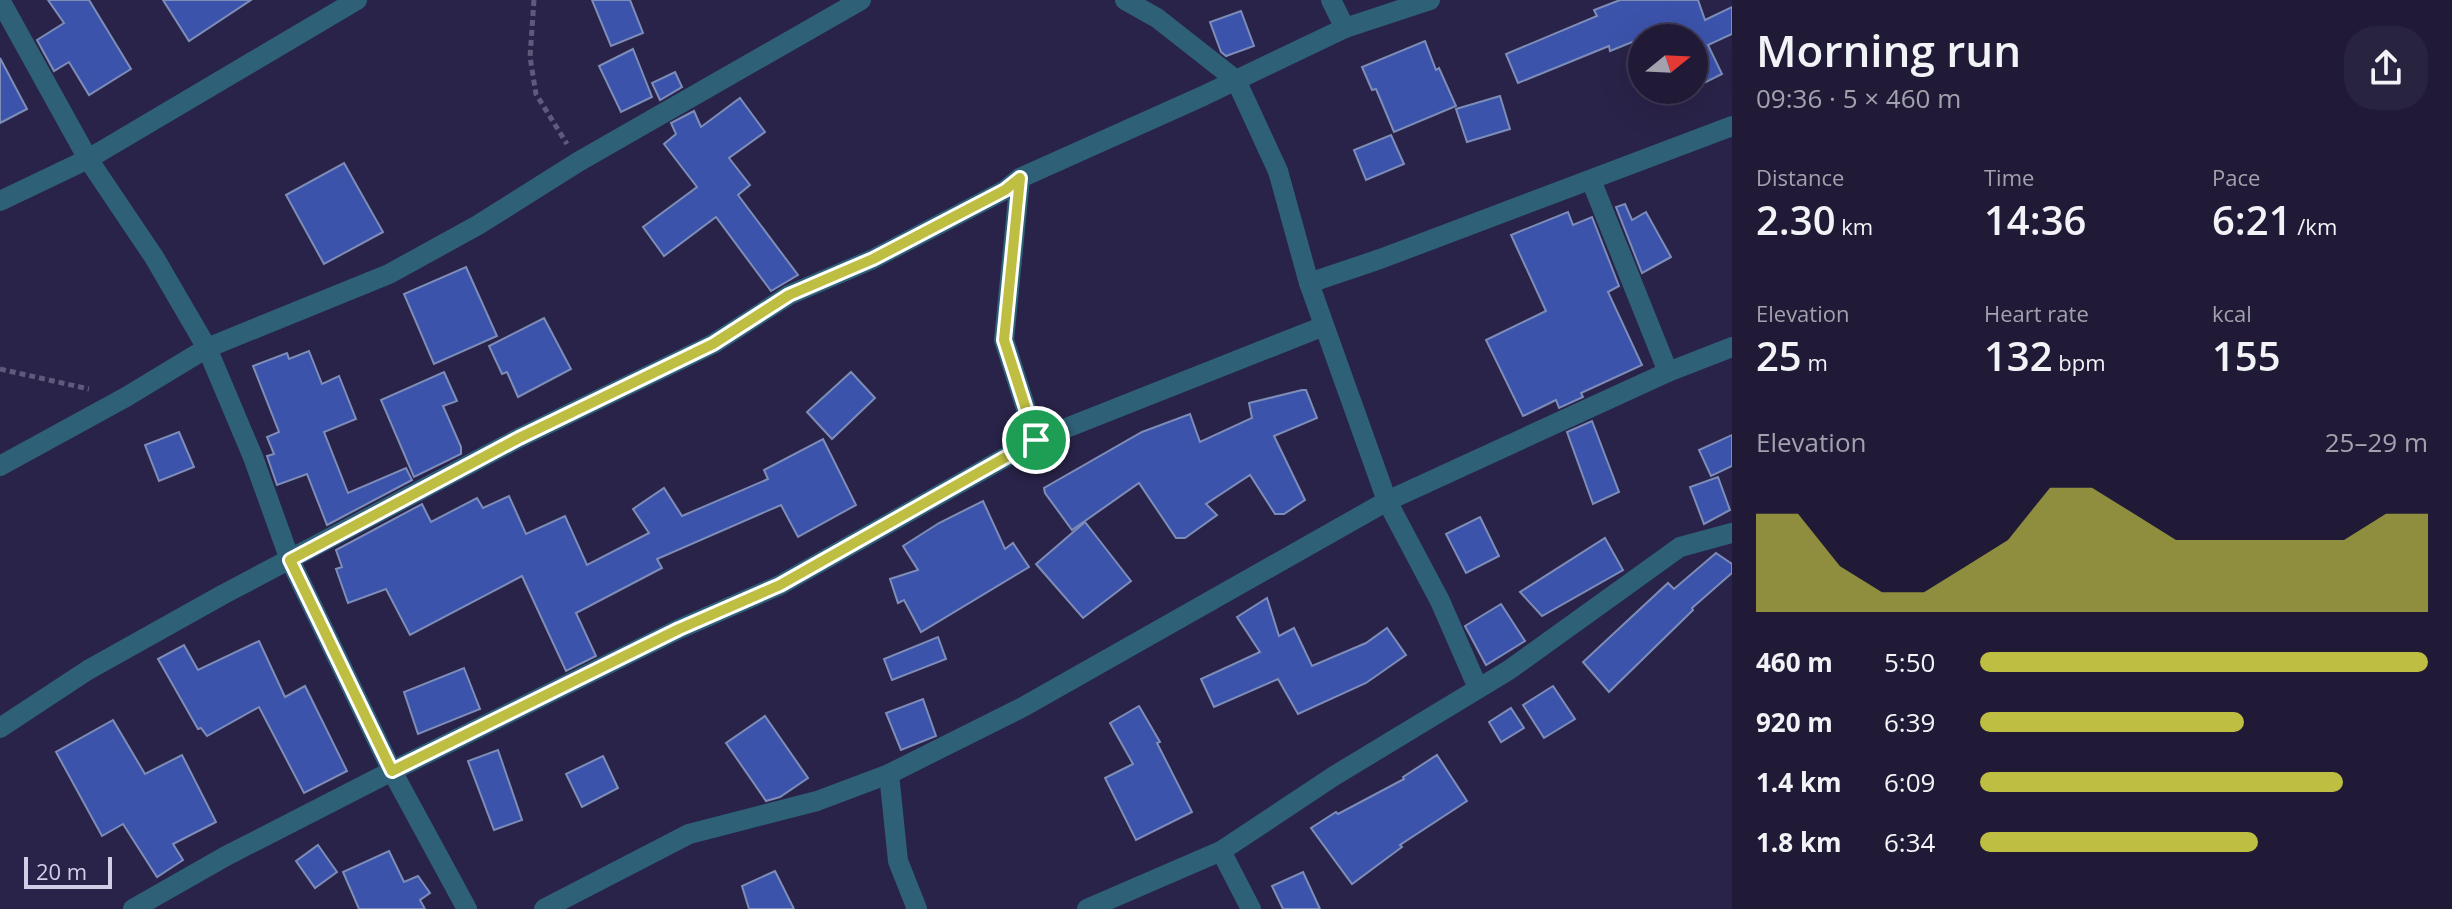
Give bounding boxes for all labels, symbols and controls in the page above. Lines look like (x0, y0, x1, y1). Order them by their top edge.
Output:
text: Morning run (1756, 20, 2021, 80)
north arrow (1628, 24, 1708, 104)
map controls (1628, 24, 1708, 104)
button: share (2344, 26, 2428, 110)
text: 09:36 · 5 × 460 m (1756, 80, 1961, 116)
text: Distance (1756, 162, 1844, 192)
text: Time (1984, 162, 2034, 192)
text: Pace (2212, 162, 2260, 192)
text: 2.30 (1756, 192, 1836, 247)
text: 14:36 (1984, 192, 2086, 247)
text: 6:21 (2212, 192, 2292, 247)
text: km (1836, 211, 1873, 241)
text: /km (2292, 211, 2337, 241)
text: Elevation (1756, 298, 1849, 328)
text: Heart rate (1984, 298, 2089, 328)
text: kcal (2212, 298, 2252, 328)
text: 25 (1756, 328, 1802, 383)
text: 132 (1984, 328, 2053, 383)
text: 155 (2212, 328, 2281, 383)
text: m (1802, 347, 1828, 377)
text: bpm (2053, 347, 2106, 377)
pin (1002, 406, 1070, 474)
icon: arrive (1014, 418, 1058, 462)
text: Elevation (1756, 424, 1866, 460)
text: 25–29 m (2325, 424, 2428, 460)
text: 460 m (1756, 644, 1833, 680)
text: 5:50 (1884, 644, 1935, 680)
text: 920 m (1756, 704, 1833, 740)
text: 6:39 (1884, 704, 1935, 740)
text: 1.4 km (1756, 764, 1842, 800)
text: 6:09 (1884, 764, 1935, 800)
text: 1.8 km (1756, 824, 1842, 860)
text: 6:34 (1884, 824, 1935, 860)
scale bar (24, 853, 112, 889)
text: 20 m (36, 856, 87, 886)

